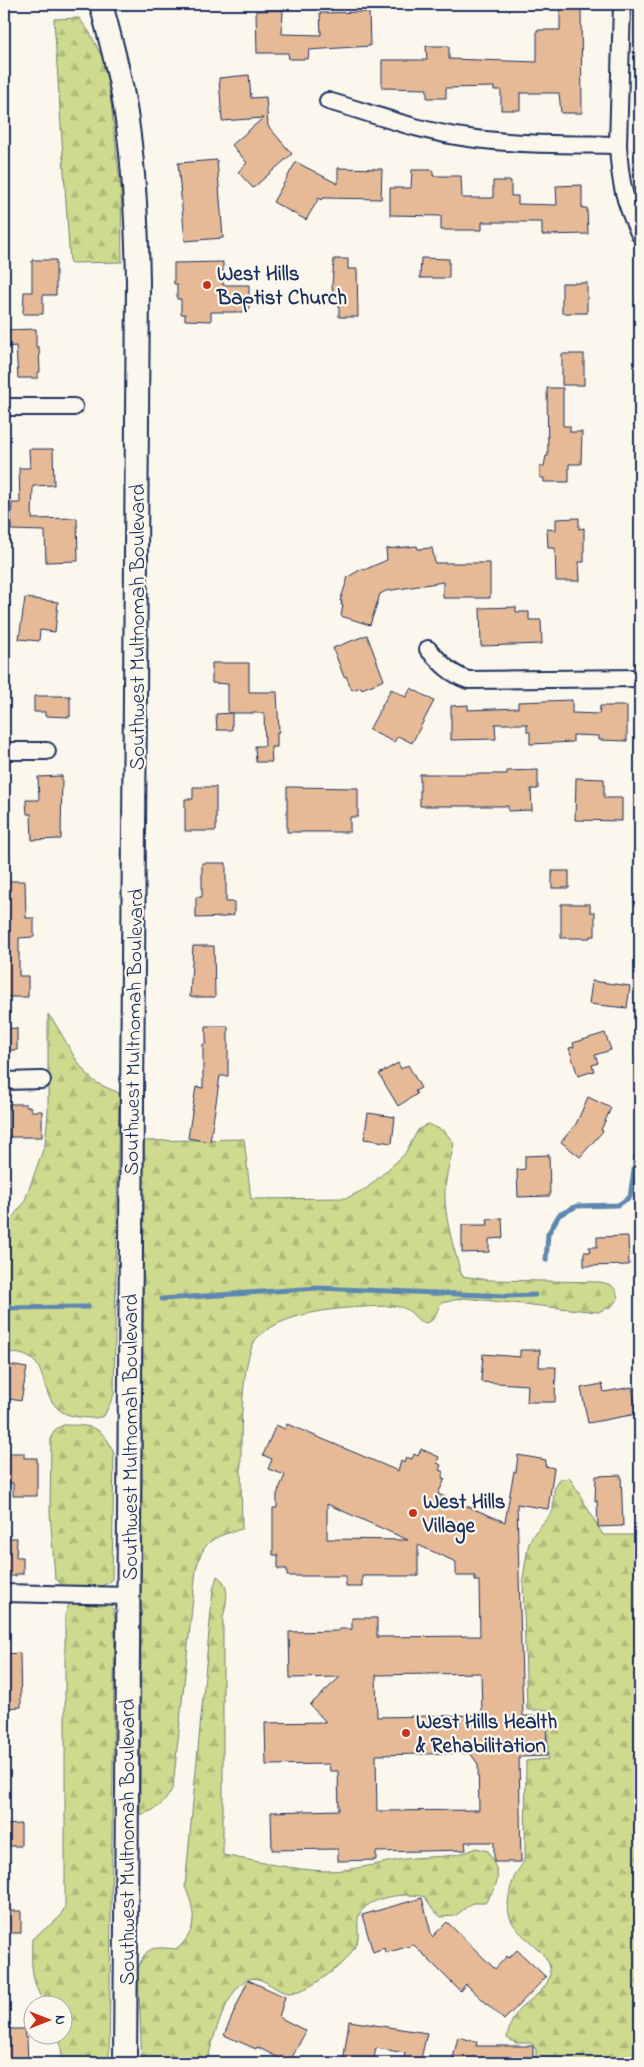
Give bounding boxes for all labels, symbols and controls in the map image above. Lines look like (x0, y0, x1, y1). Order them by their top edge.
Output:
place label: West Hills Baptist Church (216, 260, 347, 314)
marker: West Hills Baptist Church (201, 279, 213, 291)
street label: Southwest Multnomah Boulevard (124, 483, 154, 770)
street label: Southwest Multnomah Boulevard (118, 888, 153, 1176)
street label: Southwest Multnomah Boulevard (117, 1293, 147, 1580)
place label: West Hills Village (422, 1488, 506, 1544)
marker: West Hills Village (407, 1507, 419, 1519)
street label: Southwest Multnomah Boulevard (114, 1698, 144, 1985)
place label: West Hills Health & Rehabilitation (415, 1708, 557, 1762)
marker: West Hills Health & Rehabilitation (400, 1727, 412, 1739)
north arrow (22, 1994, 72, 2044)
text: N (49, 2015, 70, 2025)

